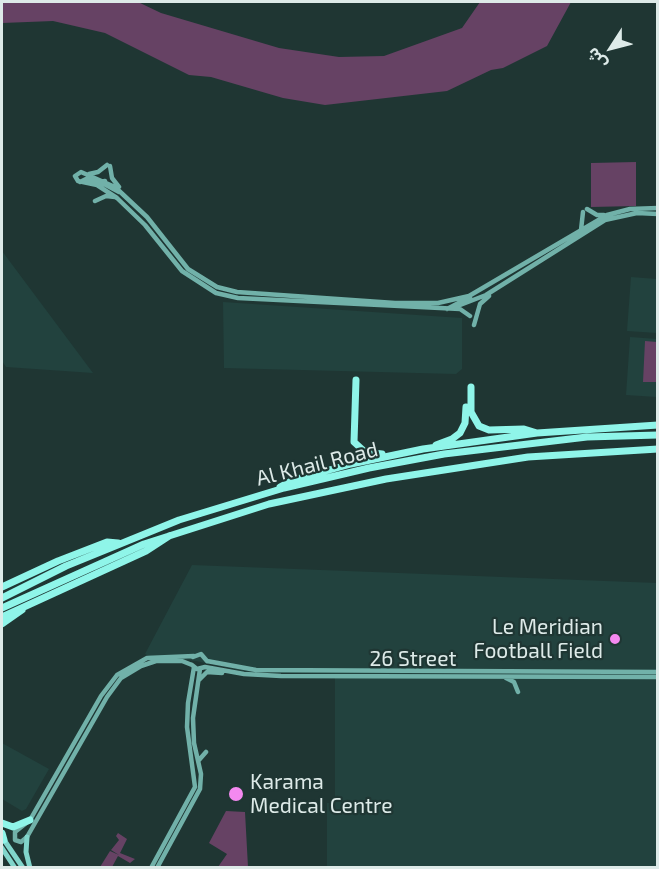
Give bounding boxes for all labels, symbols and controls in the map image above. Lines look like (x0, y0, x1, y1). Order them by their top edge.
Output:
north arrow (581, 18, 641, 78)
text: ش (582, 44, 610, 73)
street label: Al Khail Road (253, 437, 381, 491)
place label: Le Meridian Football Field (473, 614, 603, 664)
marker: Le Meridian Football Field (608, 632, 622, 646)
street label: 26 Street (370, 646, 456, 672)
place label: Karama Medical Centre (250, 769, 393, 819)
marker: Karama Medical Centre (227, 785, 245, 803)

